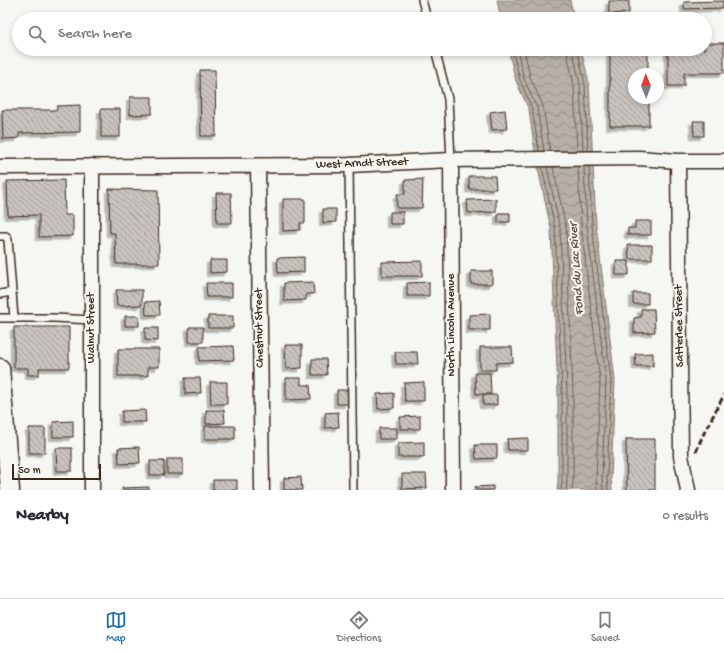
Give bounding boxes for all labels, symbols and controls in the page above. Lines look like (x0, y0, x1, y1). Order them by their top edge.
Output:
search box (12, 12, 712, 56)
icon: search (26, 23, 48, 45)
text: Search here (58, 25, 132, 43)
north arrow (628, 68, 664, 104)
street label: West Arndt Street (316, 155, 409, 173)
water label: Fond du Lac River (566, 220, 588, 316)
street label: North Lincoln Avenue (445, 273, 459, 376)
street label: Satterlee Street (672, 284, 688, 367)
street label: Chestnut Street (252, 287, 268, 368)
street label: Walnut Street (85, 292, 99, 363)
scale bar (12, 462, 101, 481)
text: 50 m (18, 465, 40, 477)
text: Nearby (16, 506, 69, 526)
text: 0 results (662, 509, 708, 524)
tab: Map (105, 609, 127, 645)
tab: Directions (337, 609, 381, 645)
tab: Saved (591, 609, 619, 645)

